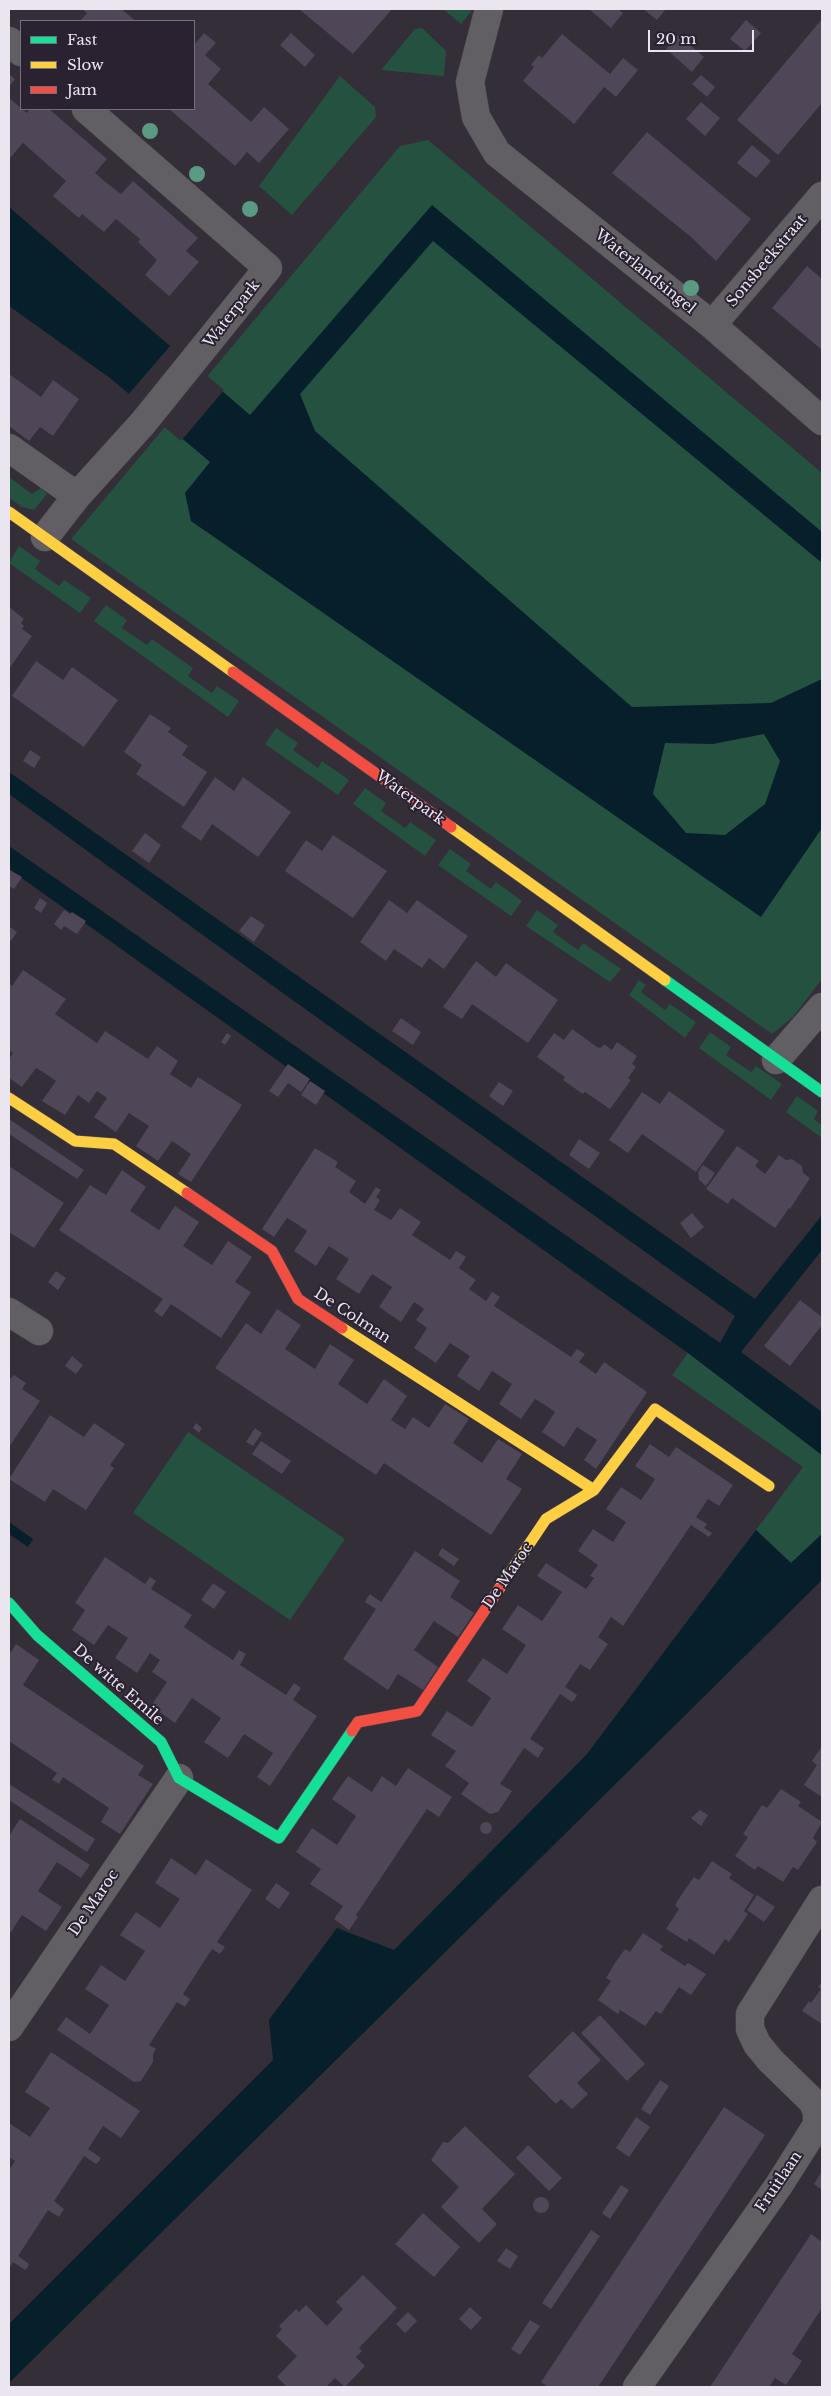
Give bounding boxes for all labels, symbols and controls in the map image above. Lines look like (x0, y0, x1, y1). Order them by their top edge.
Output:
legend (20, 20, 195, 110)
scale bar (651, 20, 757, 52)
text: 20 m (656, 29, 696, 48)
text: Fast (67, 30, 97, 49)
text: Slow (67, 55, 104, 74)
text: Jam (67, 80, 97, 99)
street label: Sonsbeekstraat (723, 211, 811, 311)
street label: Waterlandsingel (591, 226, 699, 318)
street label: Waterpark (200, 277, 264, 351)
street label: Waterpark (372, 767, 448, 829)
street label: De Colman (310, 1285, 394, 1347)
street label: De Maroc (479, 1540, 537, 1612)
street label: De witte Emile (69, 1641, 167, 1729)
street label: De Maroc (65, 1867, 123, 1939)
street label: Fruitlaan (752, 2148, 806, 2216)

